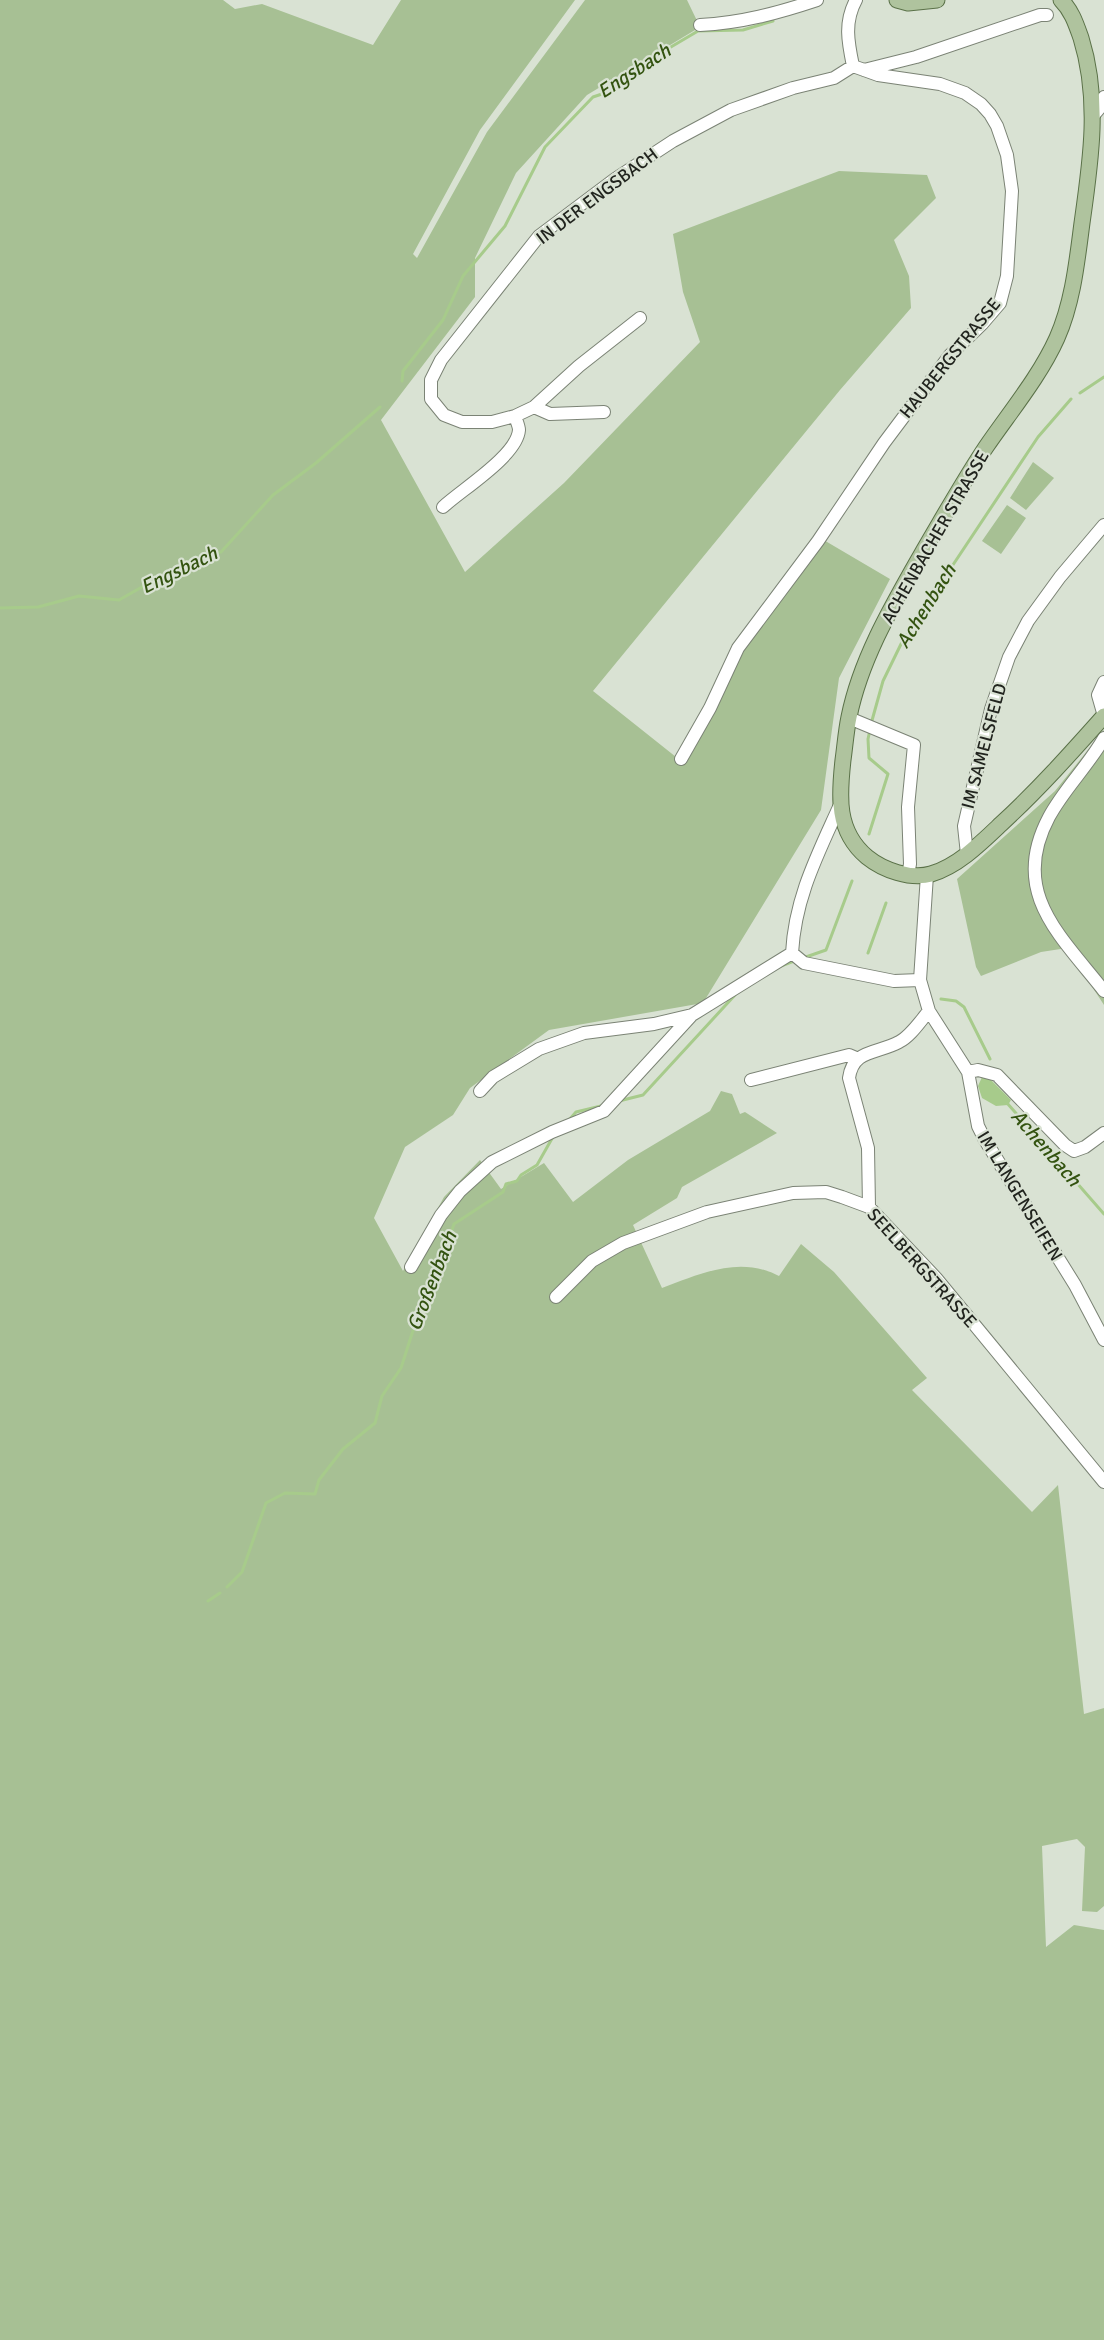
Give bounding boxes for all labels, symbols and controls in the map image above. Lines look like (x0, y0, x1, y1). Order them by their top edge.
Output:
water label: Engsbach (593, 37, 676, 104)
street label: IN DER ENGSBACH (532, 143, 662, 249)
street label: HAUBERGSTRASSE (895, 293, 1005, 423)
street label: ACHENBACHER STRASSE (876, 447, 994, 627)
water label: Engsbach (136, 540, 223, 599)
water label: Achenbach (890, 558, 962, 653)
street label: IM SAMELSFELD (957, 681, 1011, 811)
water label: Achenbach (1006, 1104, 1087, 1193)
street label: IM LANGENSEIFEN (973, 1127, 1067, 1265)
street label: SEELBERGSTRASSE (863, 1204, 981, 1332)
water label: Großenbach (402, 1227, 463, 1334)

